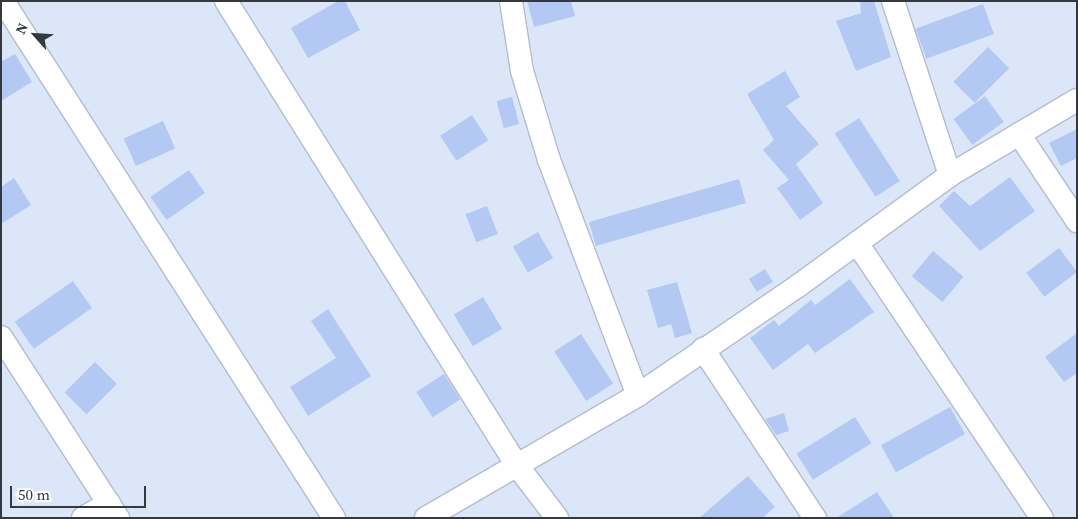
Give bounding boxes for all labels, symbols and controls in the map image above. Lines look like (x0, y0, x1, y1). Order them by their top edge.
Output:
north arrow (10, 10, 60, 60)
text: N (10, 19, 33, 37)
scale bar (12, 476, 149, 508)
text: 50 m (18, 484, 50, 505)

